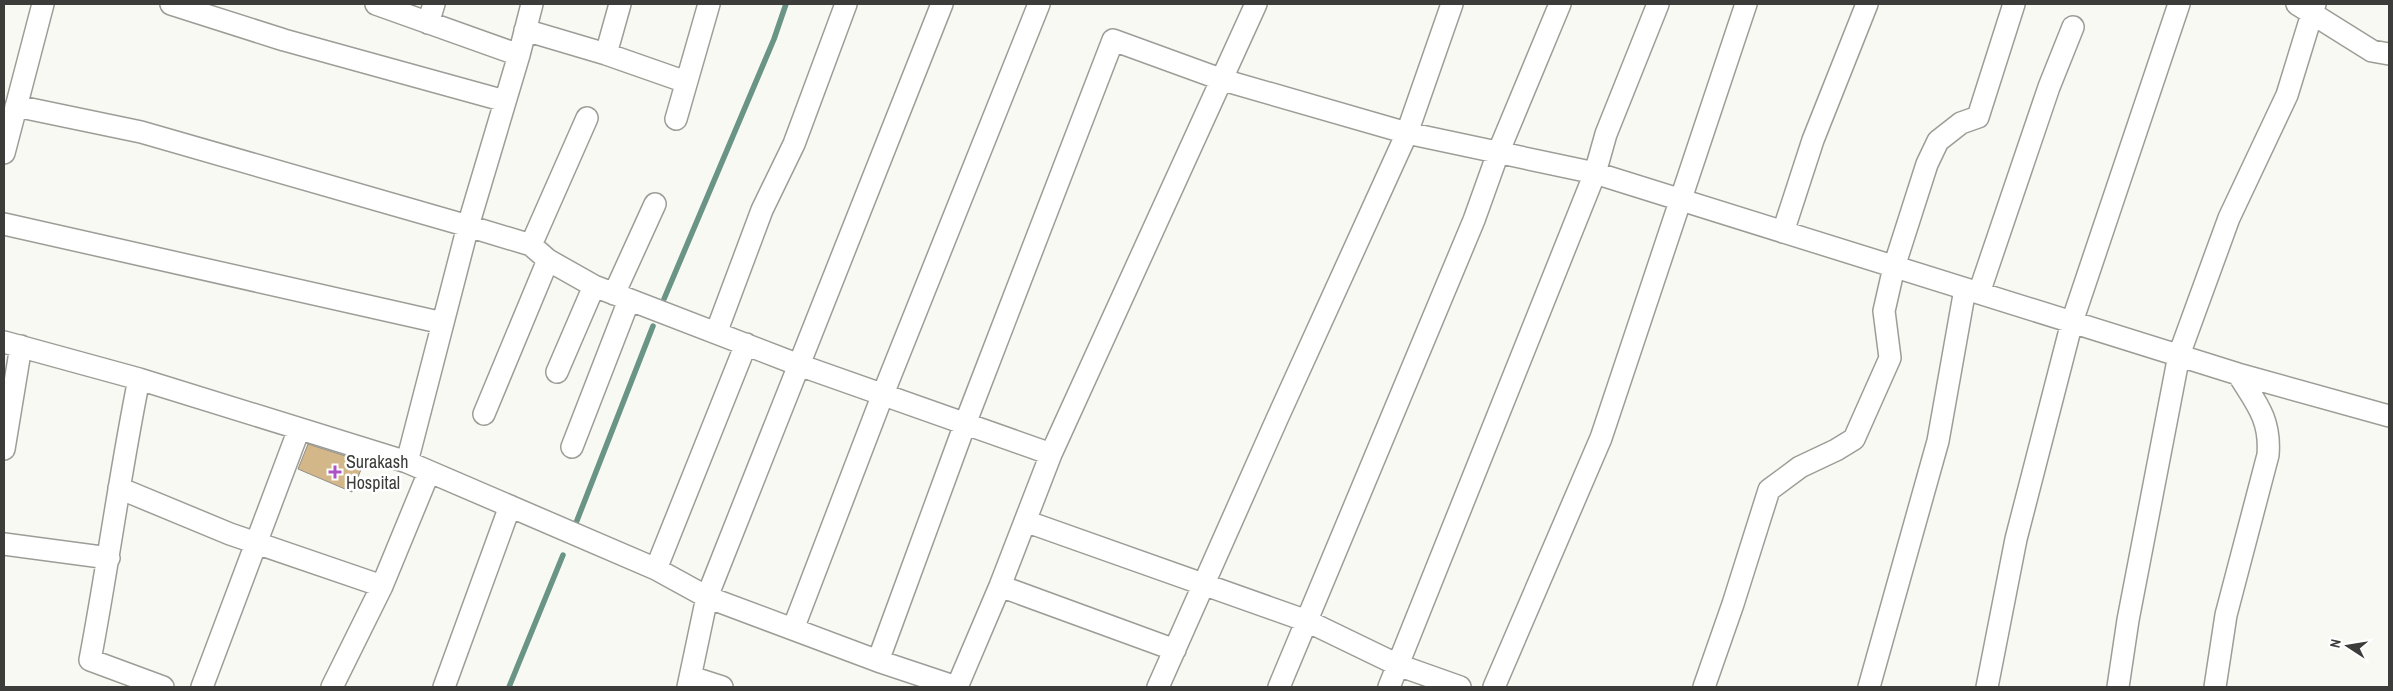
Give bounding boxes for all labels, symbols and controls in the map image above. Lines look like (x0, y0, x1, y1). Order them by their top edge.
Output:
place label: Surakash Hospital (346, 449, 408, 495)
marker: Surakash Hospital (328, 465, 342, 479)
north arrow (2323, 621, 2373, 671)
text: N (2326, 637, 2345, 649)

